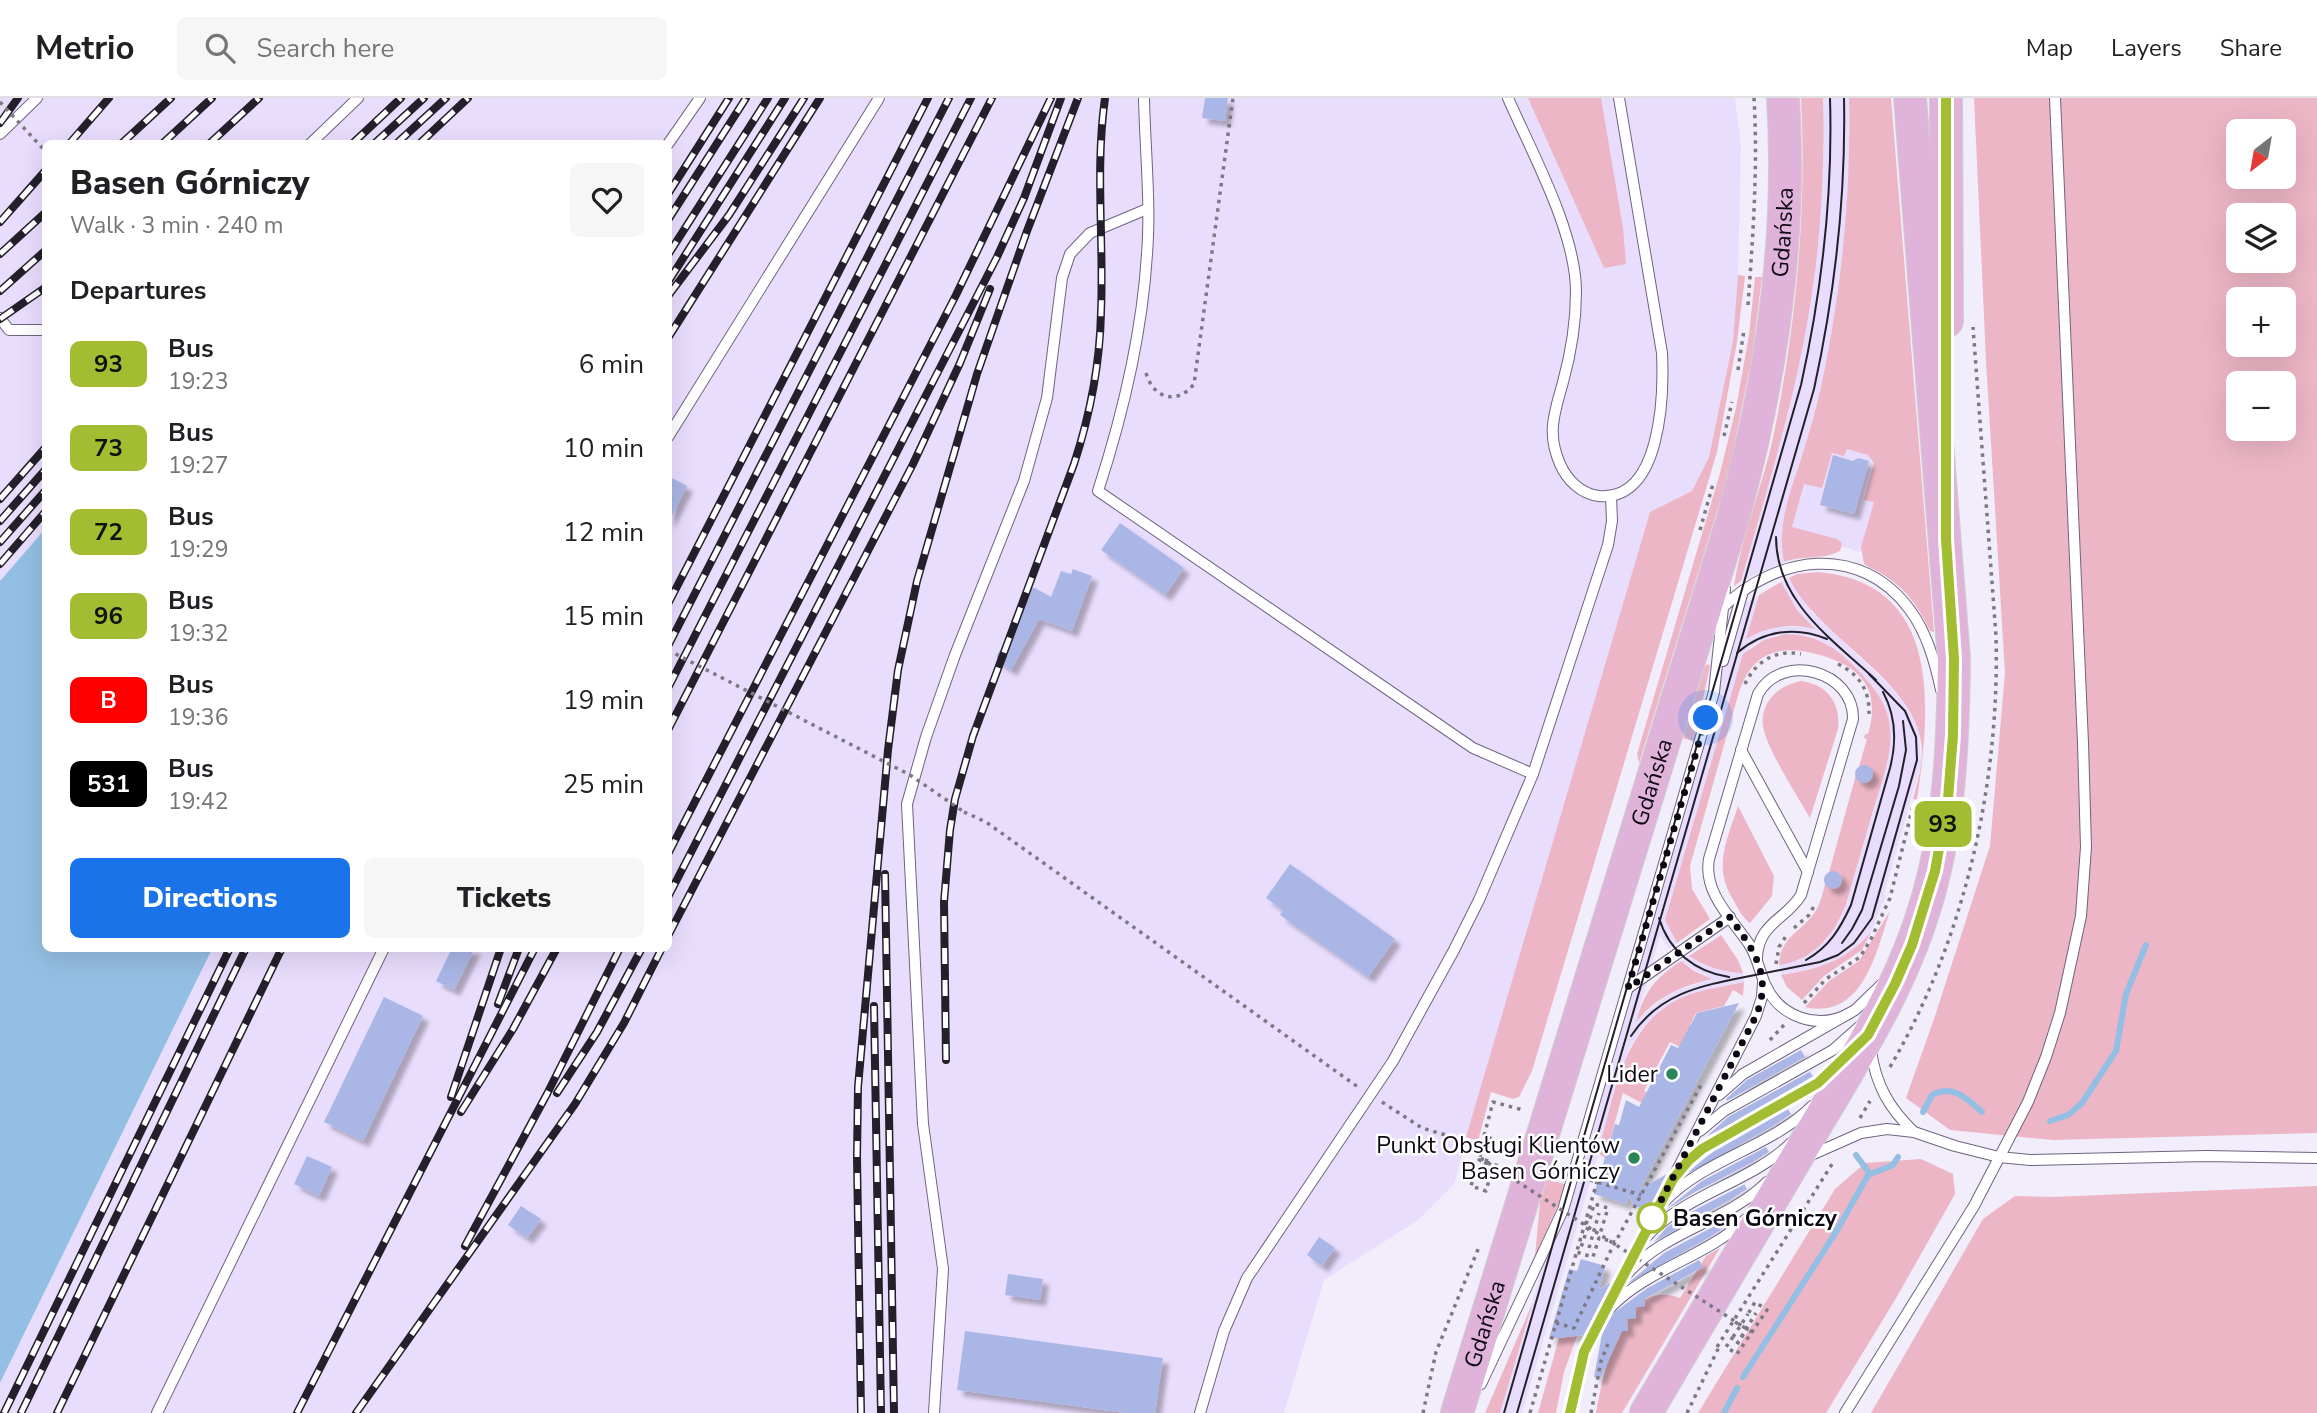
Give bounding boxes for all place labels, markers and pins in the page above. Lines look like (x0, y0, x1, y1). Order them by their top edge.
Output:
place label: Lider (1606, 1059, 1659, 1090)
marker: Lider (1664, 1066, 1680, 1082)
place label: Punkt Obsługi Klientów Basen Górniczy (1376, 1130, 1620, 1187)
marker: Punkt Obsługi Klientów Basen Górniczy (1626, 1150, 1642, 1166)
marker: Basen Górniczy (1637, 1203, 1667, 1233)
place label: Basen Górniczy (1673, 1203, 1838, 1234)

